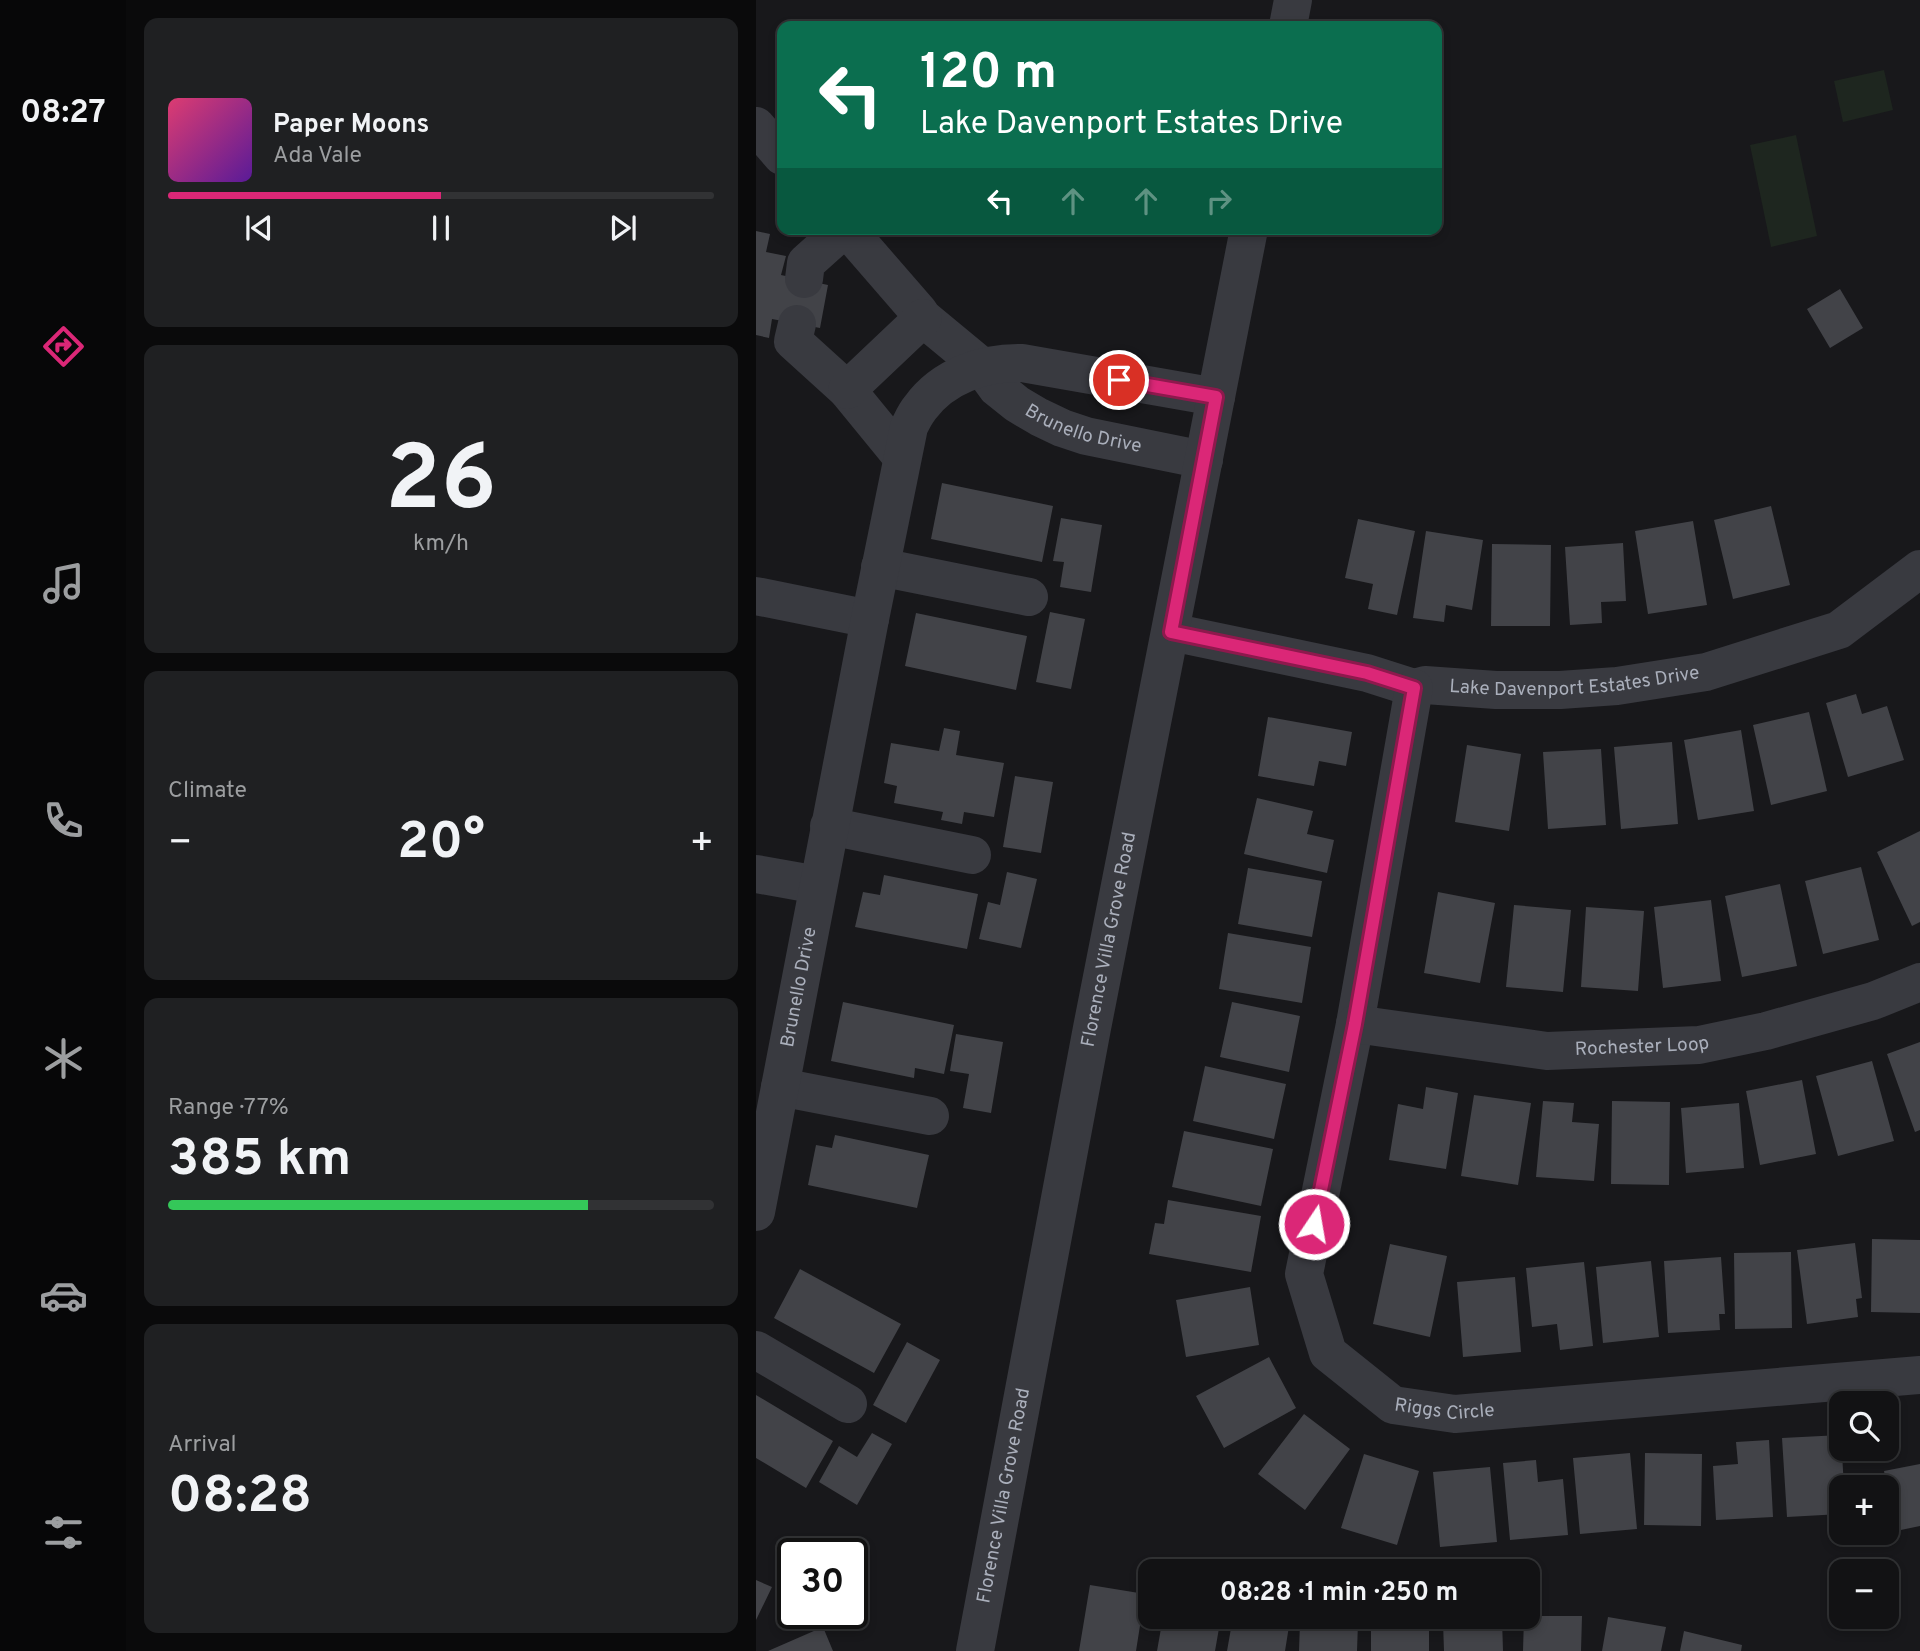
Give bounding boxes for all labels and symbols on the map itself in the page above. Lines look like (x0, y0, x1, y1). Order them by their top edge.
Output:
pin (1089, 350, 1149, 410)
street label: Brunello Drive (1020, 399, 1144, 459)
street label: Lake Davenport Estates Drive (1448, 661, 1701, 702)
street label: Florence Villa Grove Road (1077, 830, 1142, 1049)
street label: Brunello Drive (776, 925, 823, 1049)
street label: Rochester Loop (1574, 1031, 1711, 1062)
position arrow (1277, 1187, 1351, 1261)
street label: Florence Villa Grove Road (972, 1386, 1036, 1605)
street label: Riggs Circle (1393, 1393, 1496, 1426)
speed limit sign: 30 (777, 1538, 868, 1629)

